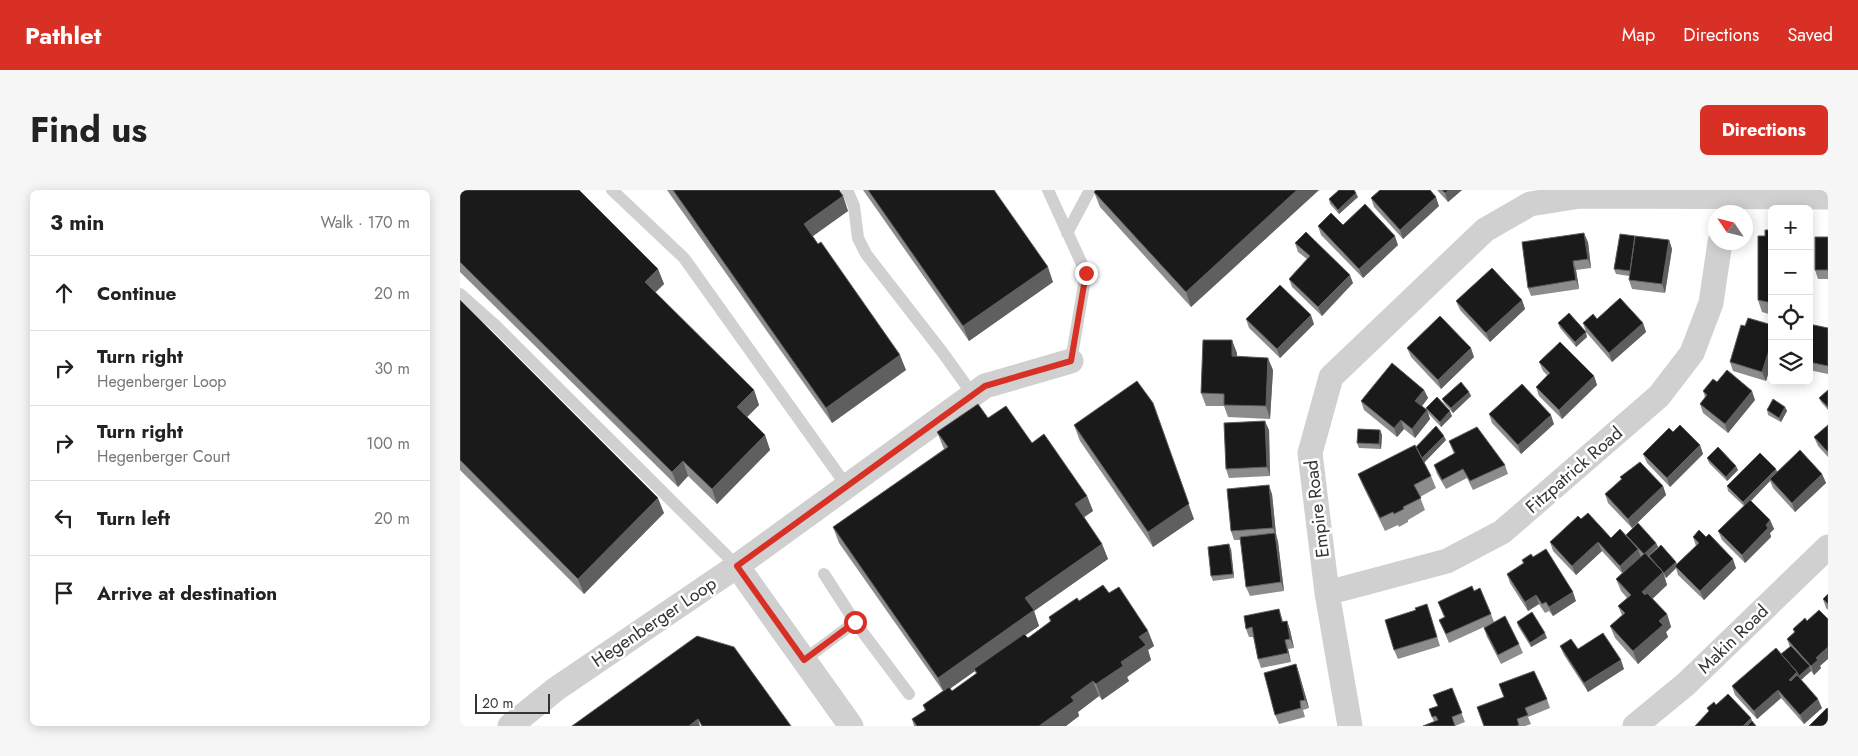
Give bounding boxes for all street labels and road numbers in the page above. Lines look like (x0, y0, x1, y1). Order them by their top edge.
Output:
street label: Fitzpatrick Road (1520, 420, 1628, 520)
street label: Empire Road (1298, 459, 1336, 559)
street label: Hegenberger Loop (586, 570, 722, 674)
street label: Makin Road (1692, 599, 1774, 679)

